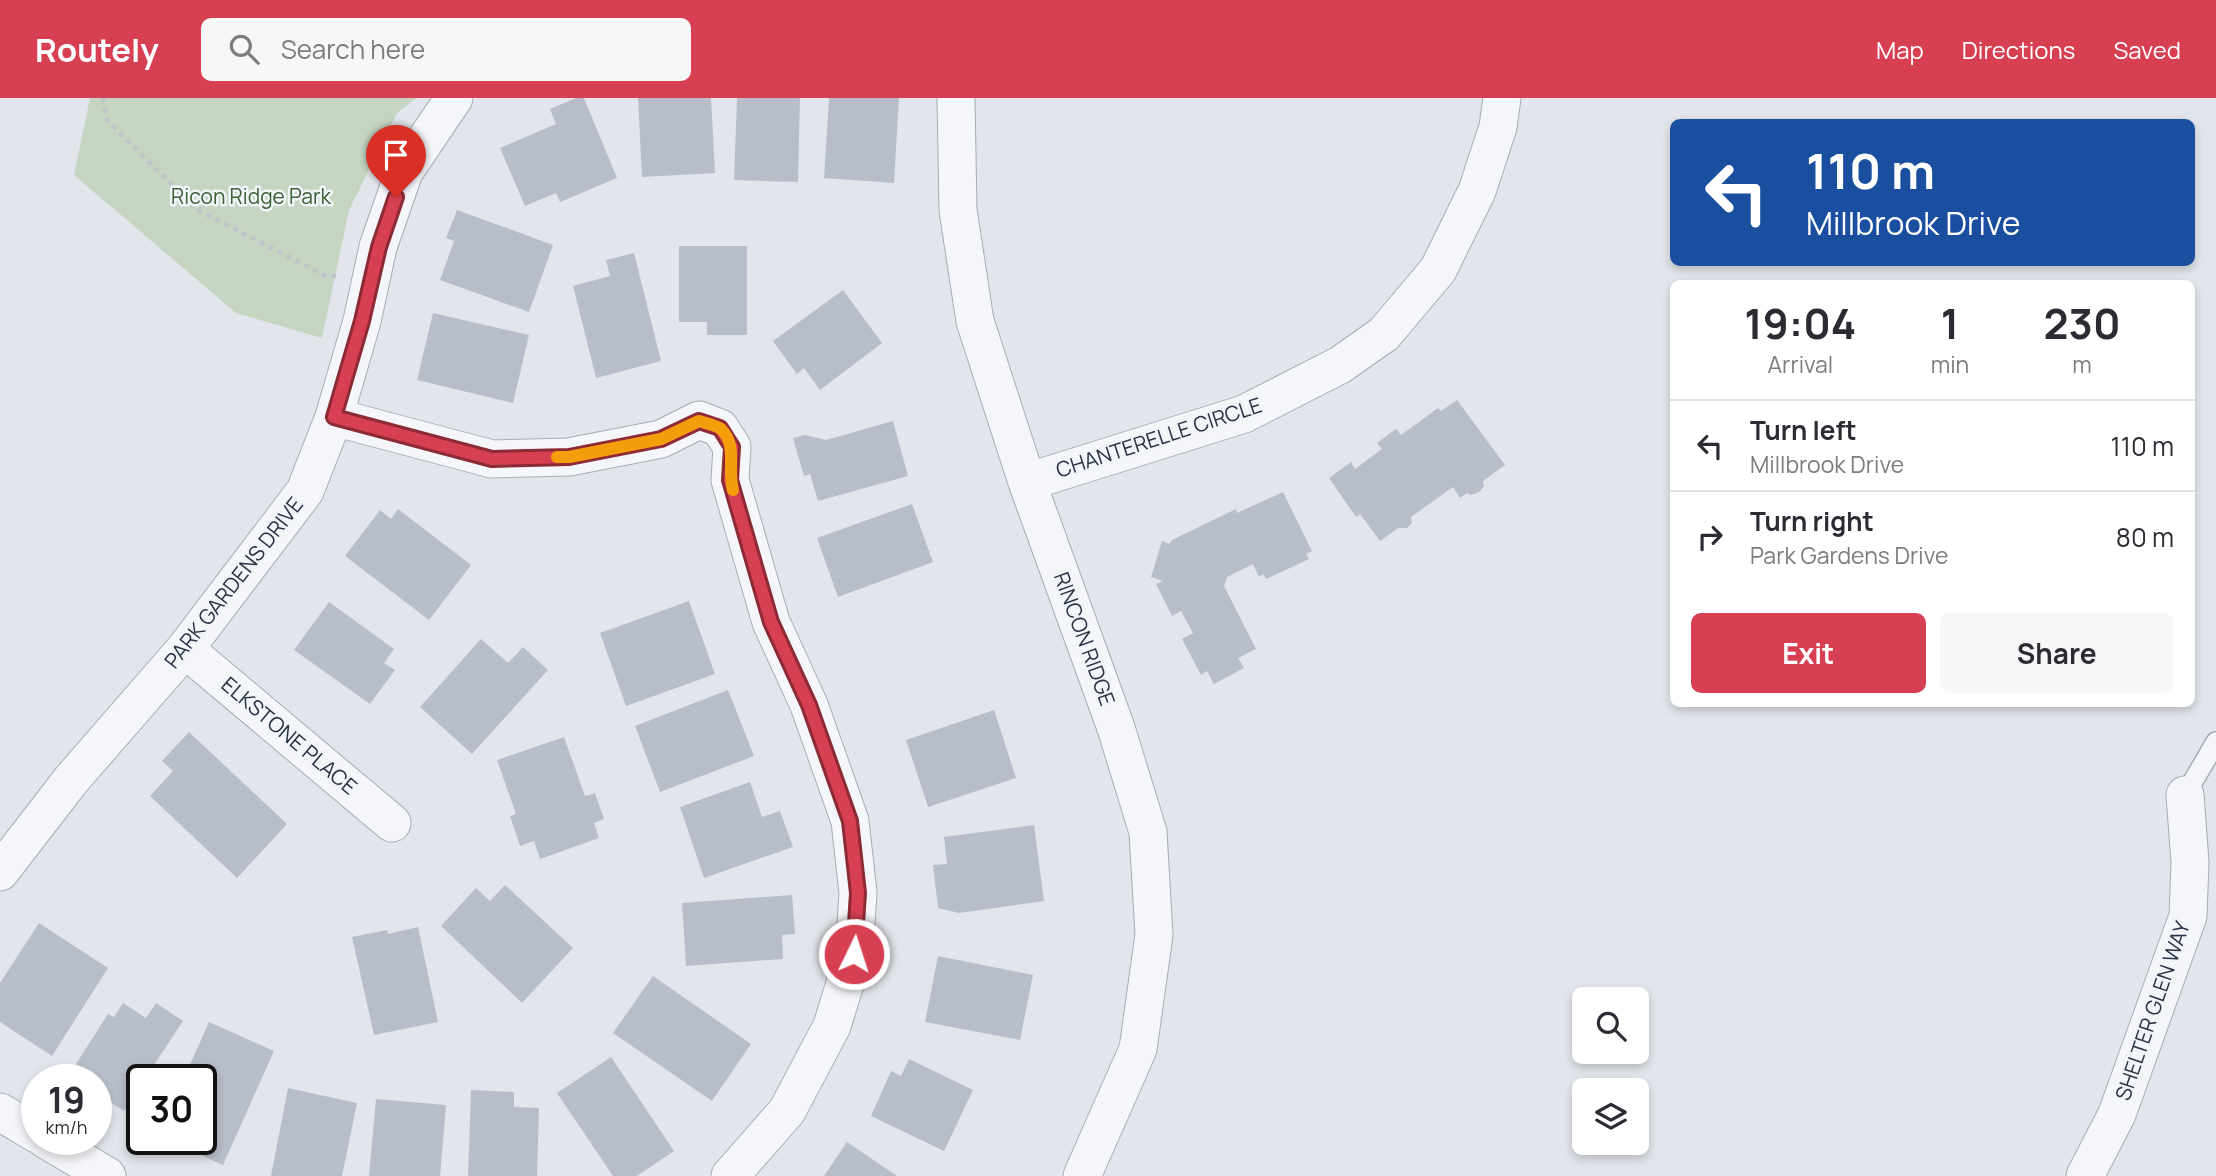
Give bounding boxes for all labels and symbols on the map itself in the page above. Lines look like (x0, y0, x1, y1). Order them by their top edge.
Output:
pin (366, 125, 426, 197)
park label: Ricon Ridge Park (171, 182, 332, 210)
street label: CHANTERELLE CIRCLE (1052, 391, 1265, 484)
street label: PARK GARDENS DRIVE (158, 491, 309, 674)
street label: RINCON RIDGE (1048, 568, 1122, 709)
street label: ELKSTONE PLACE (216, 670, 363, 800)
position arrow (817, 917, 891, 991)
street label: SHELTER GLEN WAY (2108, 917, 2196, 1104)
speed limit sign: 30 (126, 1064, 217, 1155)

